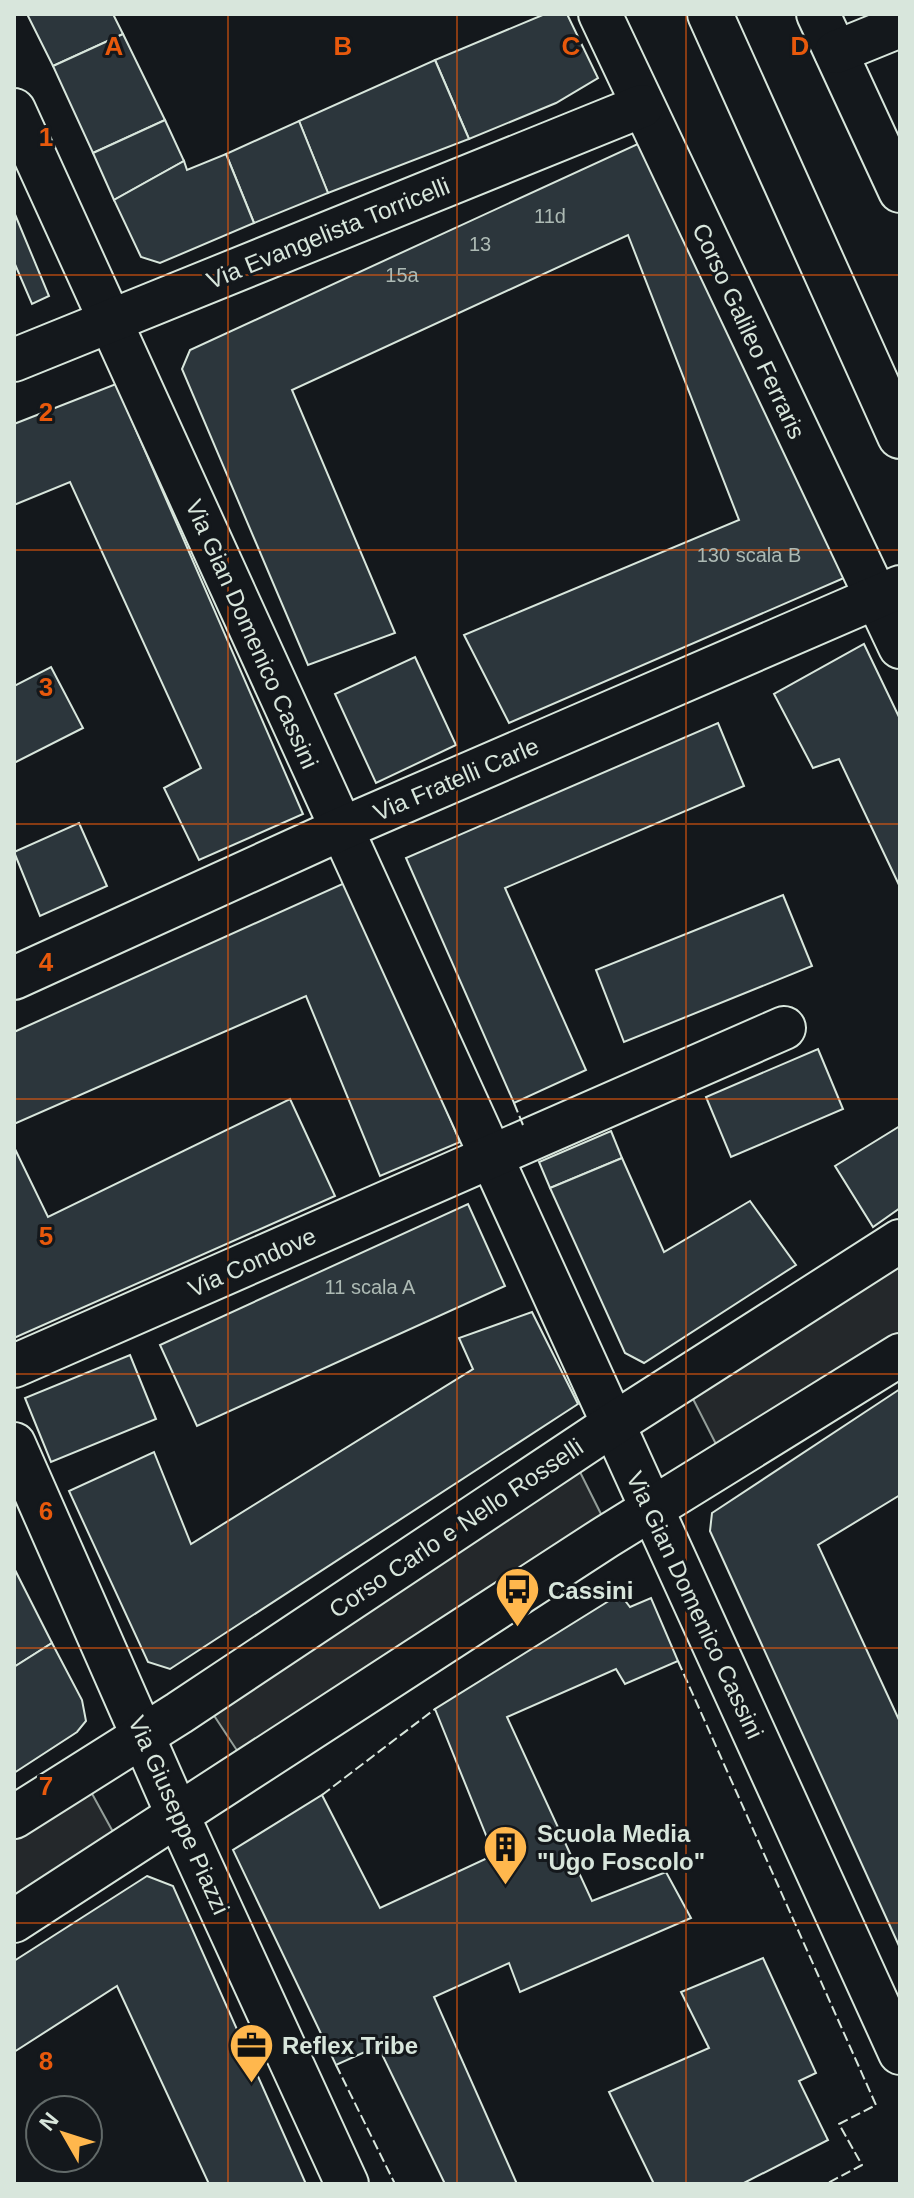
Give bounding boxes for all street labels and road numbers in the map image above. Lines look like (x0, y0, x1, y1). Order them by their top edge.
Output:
street label: Via Evangelista Torricelli (203, 172, 453, 294)
street label: Corso Galileo Ferraris (687, 219, 811, 443)
street label: Via Gian Domenico Cassini (180, 495, 324, 773)
street label: Via Fratelli Carle (369, 732, 543, 826)
street label: Via Condove (184, 1222, 320, 1302)
street label: Corso Carlo e Nello Rosselli (324, 1433, 588, 1623)
street label: Via Gian Domenico Cassini (621, 1467, 769, 1743)
street label: Via Giuseppe Piazzi (123, 1712, 235, 1918)

